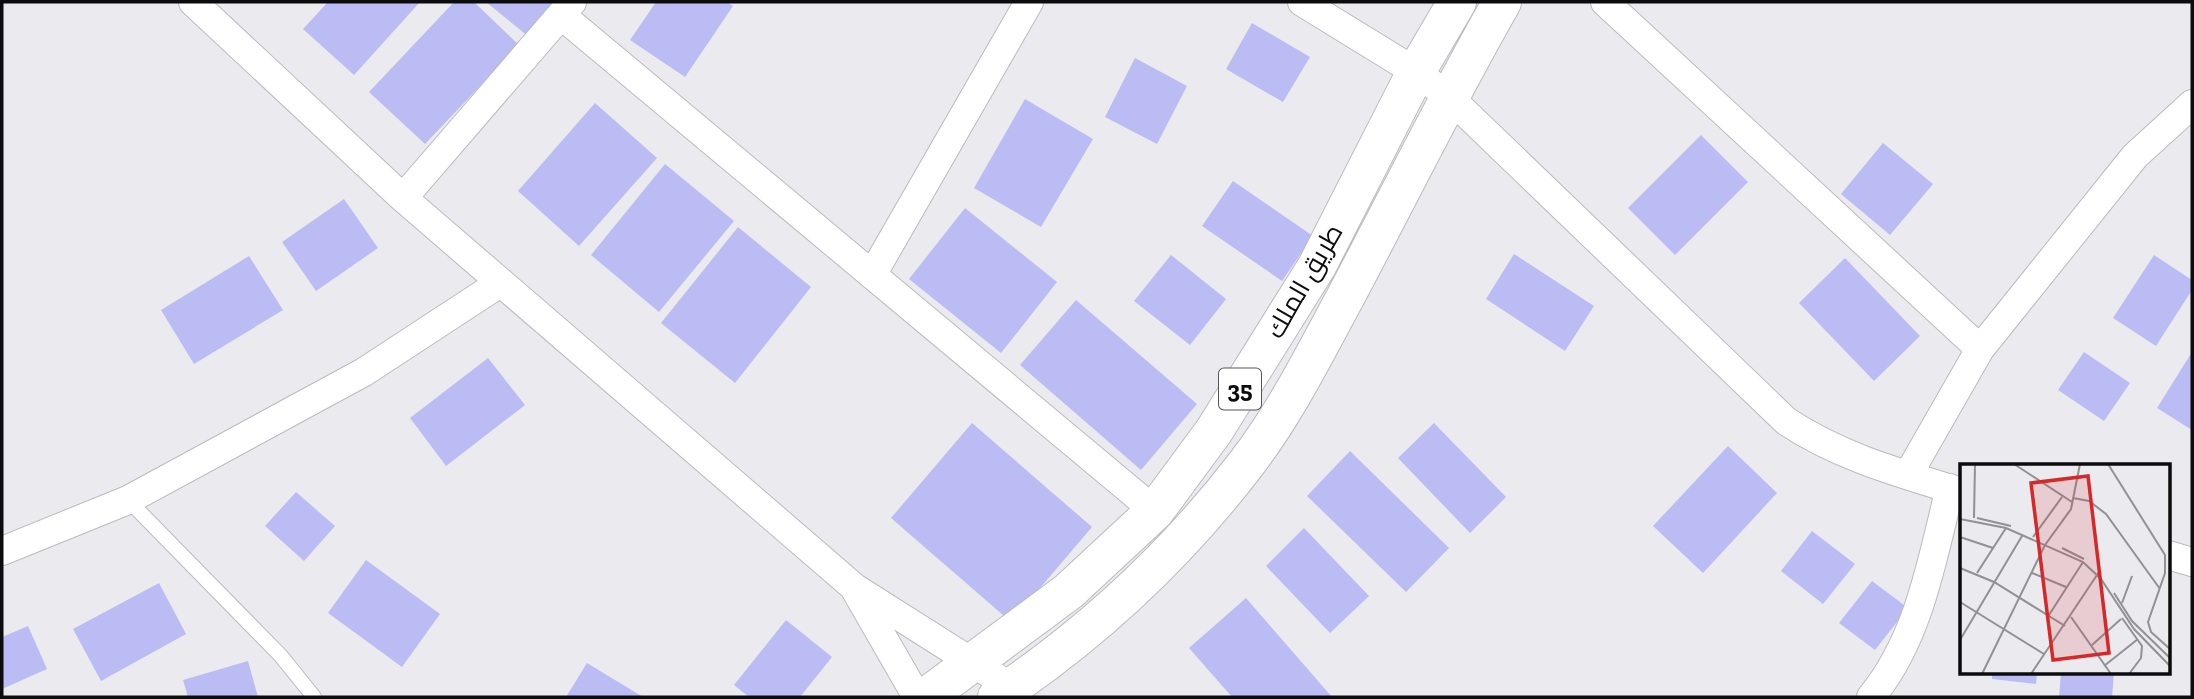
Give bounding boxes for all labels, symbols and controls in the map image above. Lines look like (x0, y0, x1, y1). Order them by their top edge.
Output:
street label: طريق الملك (1259, 218, 1349, 344)
road number: 35 (1219, 368, 1261, 410)
inset map (1960, 464, 2170, 674)

